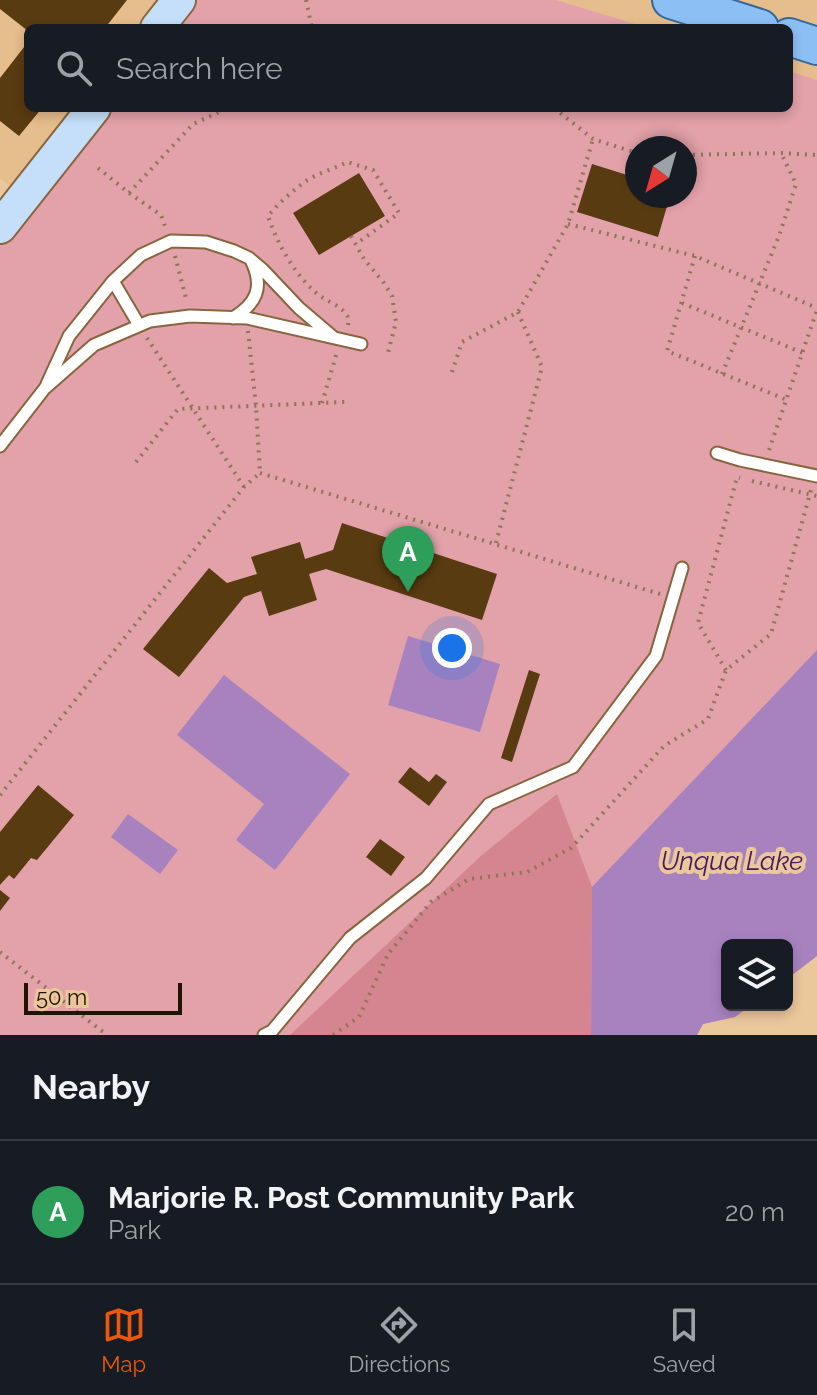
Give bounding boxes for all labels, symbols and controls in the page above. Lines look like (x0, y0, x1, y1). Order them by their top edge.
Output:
search box (24, 24, 793, 112)
icon: search (52, 46, 96, 90)
text: Search here (116, 51, 283, 86)
north arrow (625, 136, 697, 208)
pin: A (382, 526, 434, 592)
your location (432, 628, 472, 668)
water label: Unqua Lake (661, 846, 803, 876)
map controls (721, 939, 793, 1011)
button: layers (721, 939, 793, 1011)
scale bar (24, 979, 182, 1015)
text: 50 m (36, 984, 87, 1010)
text: Nearby (32, 1067, 150, 1107)
text: Marjorie R. Post Community Park (108, 1180, 574, 1215)
text: A (49, 1197, 67, 1227)
text: 20 m (725, 1197, 785, 1227)
text: Park (108, 1215, 161, 1245)
tab: Map (101, 1303, 146, 1377)
tab: Directions (349, 1303, 450, 1377)
tab: Saved (653, 1303, 716, 1377)

